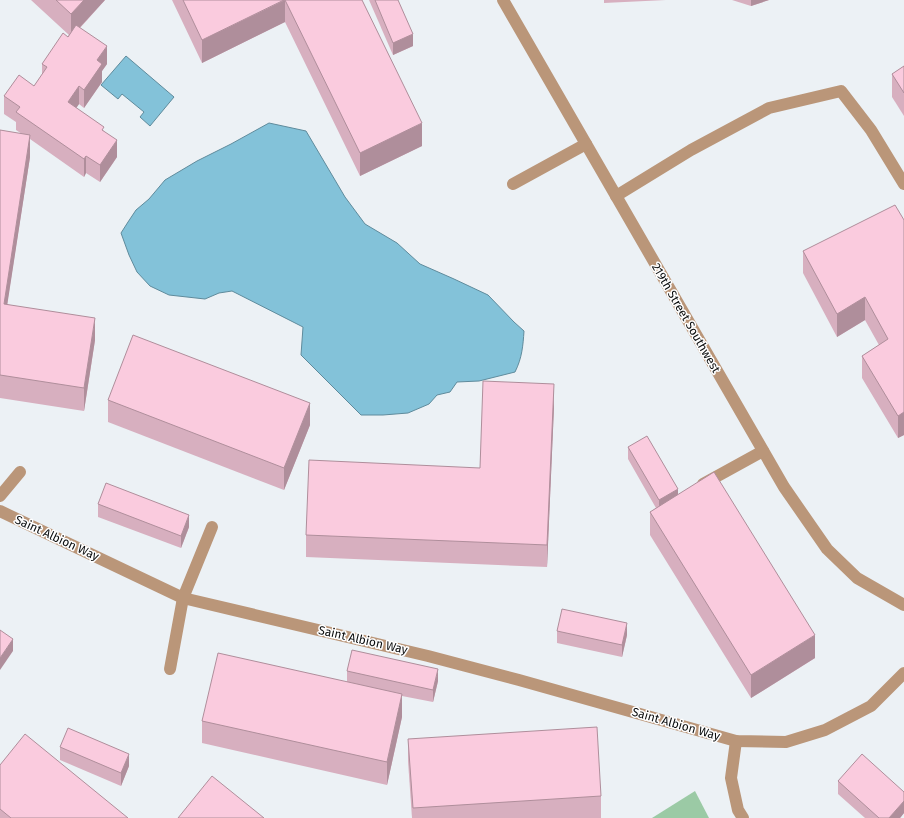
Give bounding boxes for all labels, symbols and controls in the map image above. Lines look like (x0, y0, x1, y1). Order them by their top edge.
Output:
street label: 219th Street Southwest (649, 261, 723, 376)
street label: Saint Albion Way (13, 512, 101, 564)
street label: Saint Albion Way (317, 623, 409, 657)
street label: Saint Albion Way (630, 705, 722, 743)

